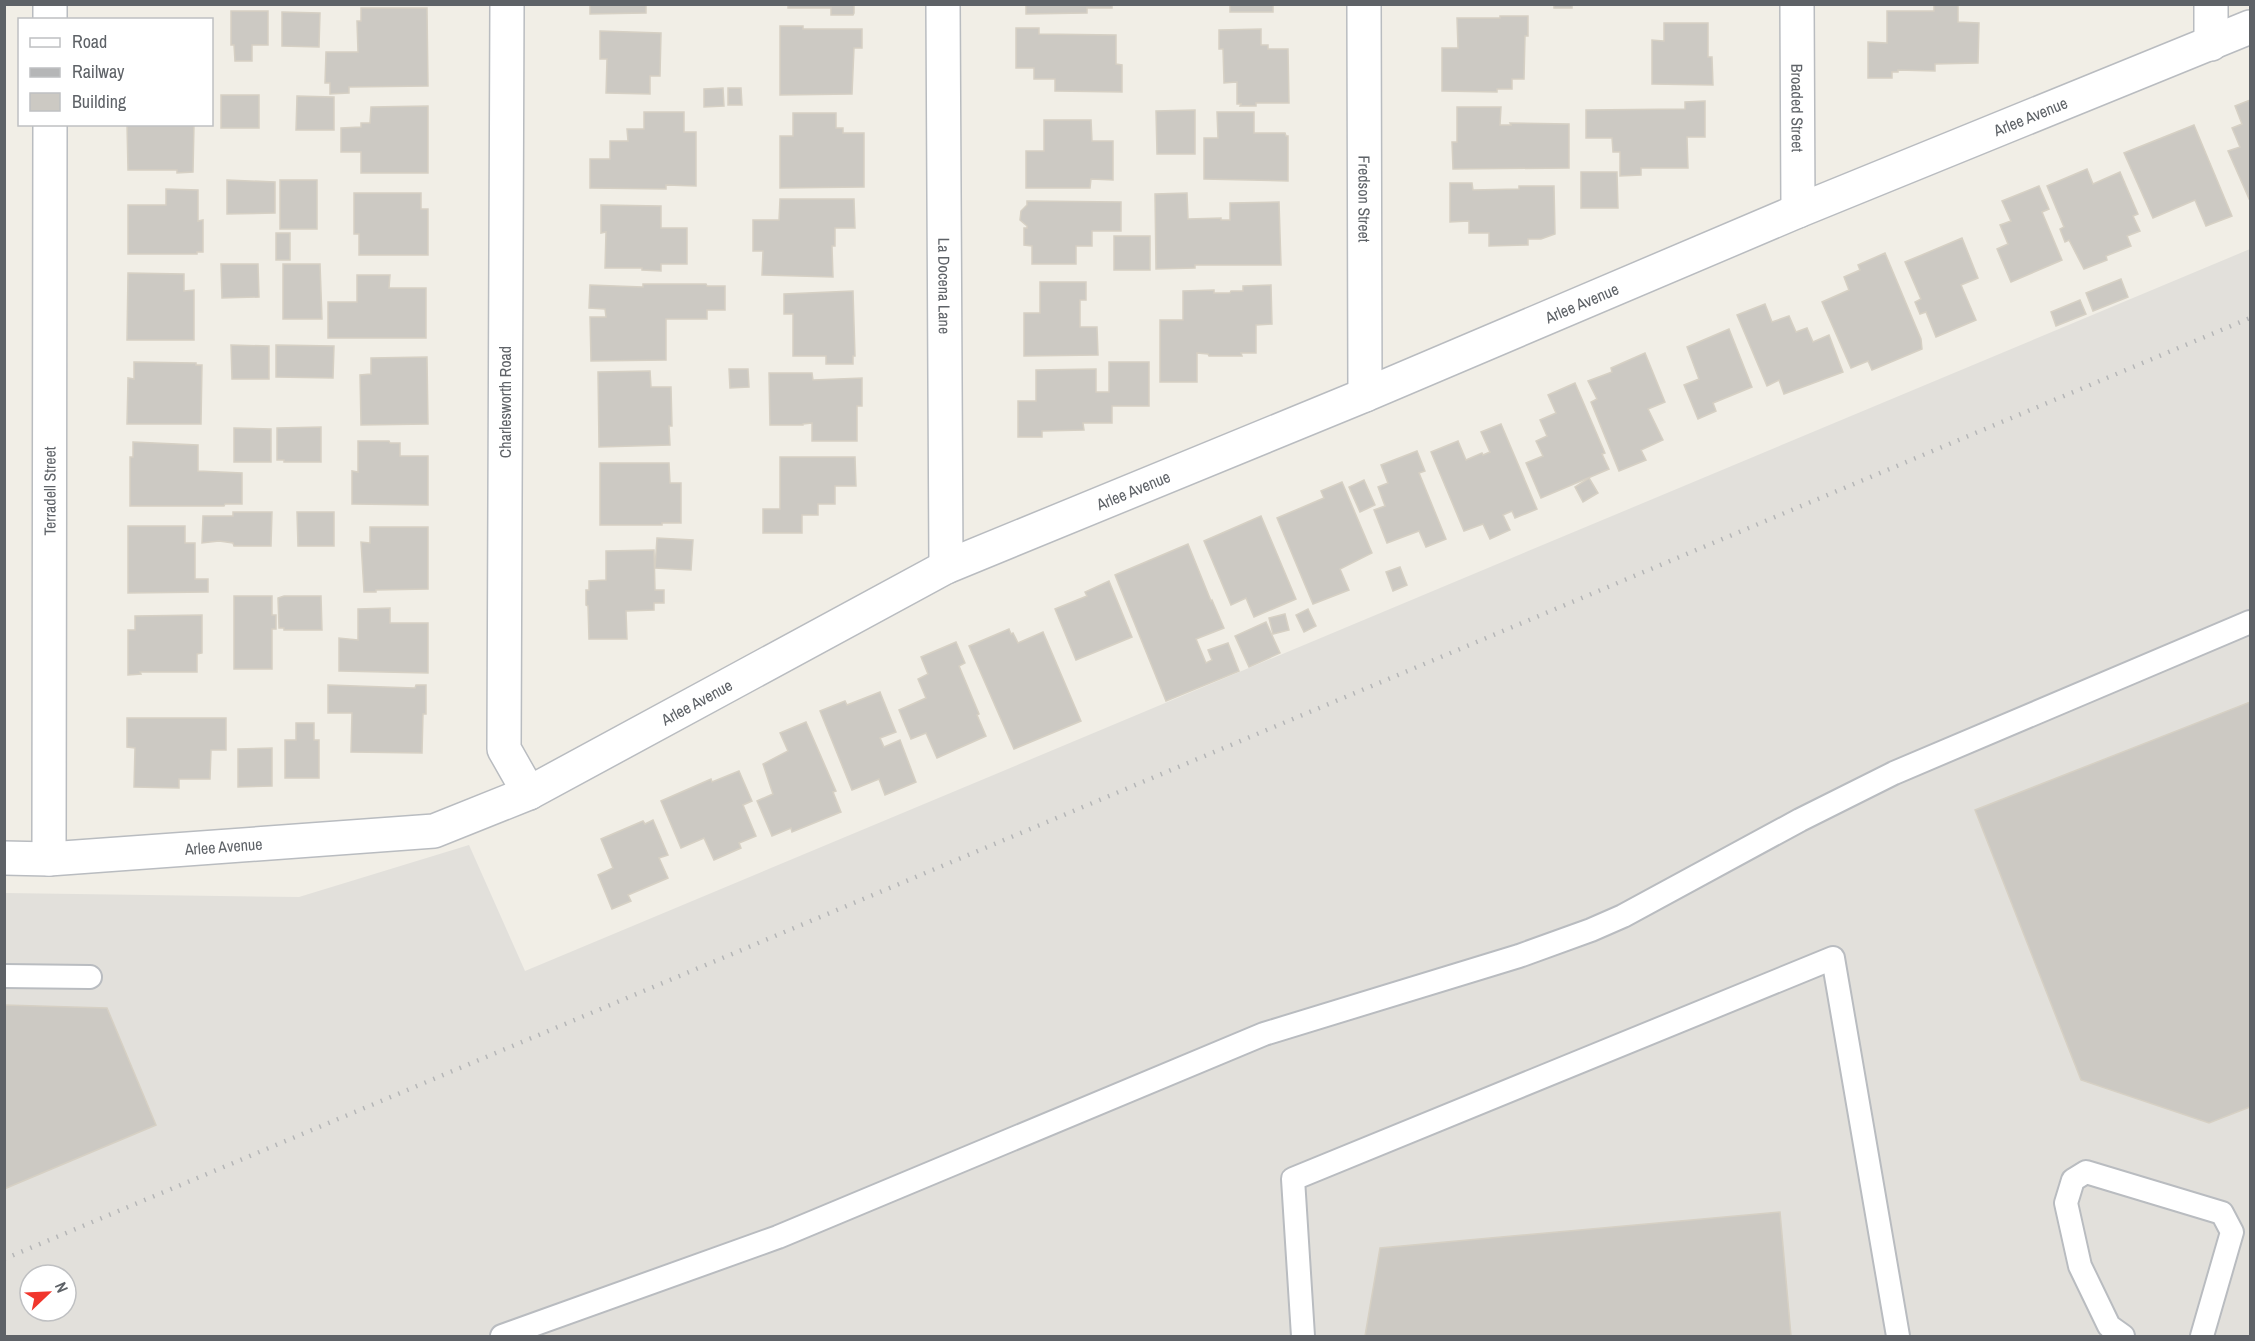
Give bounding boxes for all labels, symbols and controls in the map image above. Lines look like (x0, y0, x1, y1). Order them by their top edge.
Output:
legend (18, 18, 213, 126)
text: Road (72, 29, 107, 54)
text: Railway (72, 59, 125, 84)
street label: Broaded Street (1786, 64, 1809, 153)
text: Building (72, 89, 127, 114)
street label: Arlee Avenue (1989, 92, 2071, 142)
street label: Fredson Street (1353, 156, 1376, 243)
street label: La Docena Lane (933, 238, 956, 334)
street label: Arlee Avenue (1541, 278, 1622, 329)
street label: Charlesworth Road (494, 346, 516, 458)
street label: Terradell Street (38, 446, 61, 536)
street label: Arlee Avenue (1092, 465, 1173, 516)
street label: Arlee Avenue (656, 674, 736, 731)
street label: Arlee Avenue (183, 833, 263, 860)
north arrow (18, 1263, 78, 1323)
text: N (50, 1278, 74, 1296)

